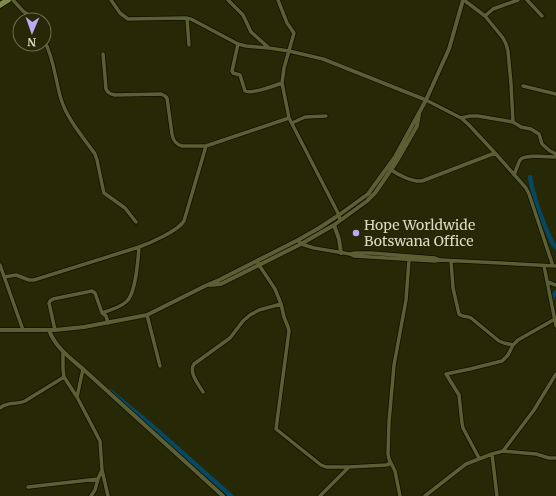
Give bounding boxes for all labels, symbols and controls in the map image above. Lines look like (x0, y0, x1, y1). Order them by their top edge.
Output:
north arrow (12, 12, 52, 52)
text: N (27, 35, 36, 49)
place label: Hope Worldwide Botswana Office (364, 216, 475, 250)
marker: Hope Worldwide Botswana Office (351, 228, 361, 238)

